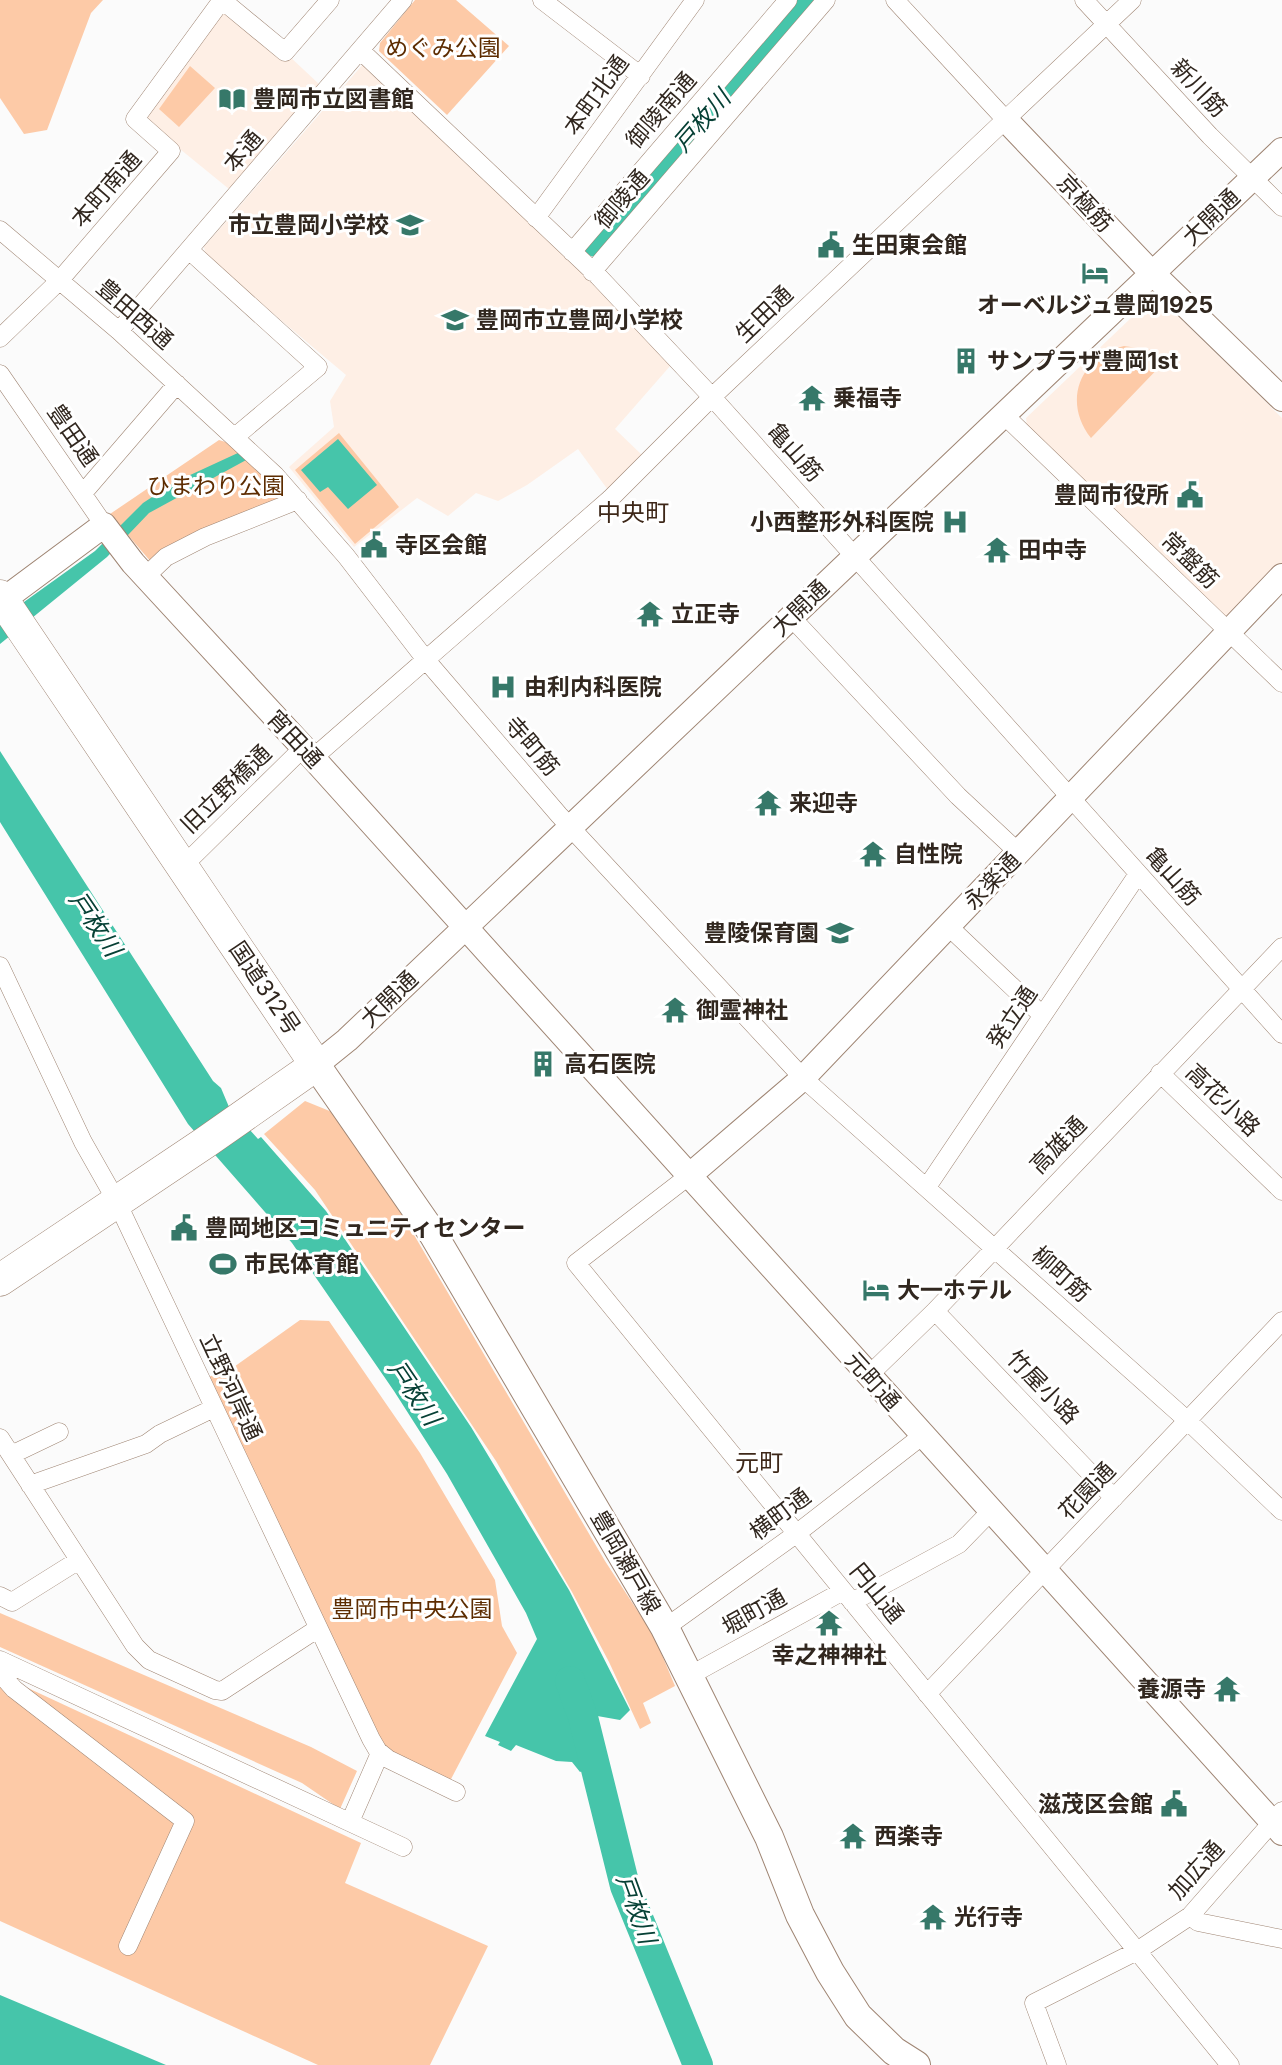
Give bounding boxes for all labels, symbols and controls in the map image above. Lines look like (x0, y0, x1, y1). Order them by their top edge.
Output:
park label: めぐみ公園 (385, 34, 501, 62)
street label: 本町北通 (558, 50, 634, 140)
street label: 新川筋 (1165, 53, 1233, 123)
street label: 御陵南通 (620, 66, 702, 154)
water label: 戸枚川 (667, 82, 738, 157)
library icon: 豊岡市立図書館 (217, 84, 247, 114)
place label: 豊岡市立図書館 (253, 85, 414, 113)
street label: 本通 (217, 124, 269, 178)
street label: 本町南通 (65, 145, 147, 233)
street label: 御陵通 (589, 164, 655, 234)
street label: 京極筋 (1051, 168, 1119, 238)
street label: 大開通 (1176, 183, 1246, 251)
school or university icon: 市立豊岡小学校 (395, 210, 425, 240)
place label: 市立豊岡小学校 (228, 211, 389, 239)
public building icon: 生田東会館 (816, 230, 846, 260)
place label: 生田東会館 (852, 231, 967, 259)
hotel icon: オーベルジュ豊岡1925 (1080, 258, 1110, 288)
street label: 豊田西通 (91, 273, 179, 355)
street label: 生田通 (729, 280, 799, 348)
place label: オーベルジュ豊岡1925 (977, 291, 1213, 319)
school or university icon: 豊岡市立豊岡小学校 (440, 305, 470, 335)
place label: 豊岡市立豊岡小学校 (476, 306, 683, 334)
building icon: サンプラザ豊岡1st (951, 346, 981, 376)
place label: サンプラザ豊岡1st (987, 347, 1179, 375)
temple icon: 乗福寺 (797, 383, 827, 413)
place label: 乗福寺 (833, 384, 902, 412)
street label: 豊田通 (42, 399, 104, 471)
street label: 亀山筋 (762, 417, 828, 487)
park label: ひまわり公園 (147, 472, 285, 500)
public building icon: 豊岡市役所 (1175, 480, 1205, 510)
place label: 豊岡市役所 (1054, 481, 1169, 509)
district label: 中央町 (597, 498, 669, 527)
hospital icon: 小西整形外科医院 (940, 507, 970, 537)
place label: 小西整形外科医院 (750, 508, 934, 536)
street label: 常盤筋 (1155, 526, 1225, 594)
public building icon: 寺区会館 (359, 530, 389, 560)
place label: 寺区会館 (395, 531, 487, 559)
temple icon: 田中寺 (982, 535, 1012, 565)
place label: 田中寺 (1018, 536, 1087, 564)
street label: 大開通 (765, 574, 835, 642)
temple icon: 立正寺 (635, 599, 665, 629)
place label: 立正寺 (671, 600, 740, 628)
hospital icon: 由利内科医院 (488, 672, 518, 702)
place label: 由利内科医院 (524, 673, 662, 701)
street label: 宵田通 (261, 704, 329, 774)
street label: 寺町筋 (499, 711, 565, 781)
street label: 旧立野橋通 (175, 739, 277, 839)
temple icon: 来迎寺 (753, 788, 783, 818)
place label: 来迎寺 (789, 789, 858, 817)
temple icon: 自性院 (858, 839, 888, 869)
place label: 自性院 (894, 840, 963, 868)
street label: 亀山筋 (1140, 841, 1206, 911)
street label: 永楽通 (958, 846, 1026, 916)
water label: 戸枚川 (63, 886, 129, 964)
school or university icon: 豊陵保育園 (825, 918, 855, 948)
place label: 豊陵保育園 (704, 919, 819, 947)
street label: 国道312号 (224, 936, 306, 1040)
street label: 大開通 (354, 965, 424, 1033)
street label: 発立通 (981, 981, 1043, 1053)
temple icon: 御霊神社 (660, 995, 690, 1025)
place label: 御霊神社 (696, 996, 788, 1024)
building icon: 高石医院 (528, 1049, 558, 1079)
place label: 高石医院 (564, 1050, 656, 1078)
street label: 高花小路 (1180, 1058, 1266, 1142)
street label: 高雄通 (1024, 1110, 1092, 1180)
public building icon: 豊岡地区コミュニティセンター (169, 1213, 199, 1243)
place label: 豊岡地区コミュニティセンター (205, 1214, 526, 1242)
street label: 柳町筋 (1026, 1241, 1096, 1307)
sports icon: 市民体育館 (208, 1249, 238, 1279)
place label: 市民体育館 (244, 1250, 359, 1278)
hotel icon: 大一ホテル (861, 1275, 891, 1305)
place label: 大一ホテル (897, 1276, 1012, 1304)
street label: 立野河岸通 (194, 1329, 268, 1445)
street label: 竹屋小路 (1001, 1344, 1085, 1430)
street label: 元町通 (840, 1346, 906, 1416)
water label: 戸枚川 (382, 1355, 448, 1433)
district label: 元町 (735, 1448, 783, 1477)
street label: 花園通 (1053, 1456, 1121, 1526)
street label: 横町通 (744, 1482, 816, 1546)
street label: 豊岡瀬戸線 (585, 1505, 667, 1619)
street label: 円山通 (844, 1557, 910, 1629)
street label: 堀町通 (717, 1583, 791, 1641)
park label: 豊岡市中央公園 (332, 1595, 493, 1623)
temple icon: 幸之神神社 (814, 1608, 844, 1638)
place label: 幸之神神社 (772, 1641, 887, 1669)
temple icon: 養源寺 (1212, 1674, 1242, 1704)
place label: 養源寺 (1137, 1675, 1206, 1703)
public building icon: 滋茂区会館 (1159, 1789, 1189, 1819)
place label: 滋茂区会館 (1038, 1790, 1153, 1818)
temple icon: 西楽寺 (838, 1821, 868, 1851)
place label: 西楽寺 (874, 1822, 943, 1850)
street label: 加広通 (1163, 1835, 1229, 1905)
water label: 戸枚川 (611, 1870, 663, 1950)
temple icon: 光行寺 (918, 1902, 948, 1932)
place label: 光行寺 (954, 1903, 1023, 1931)

